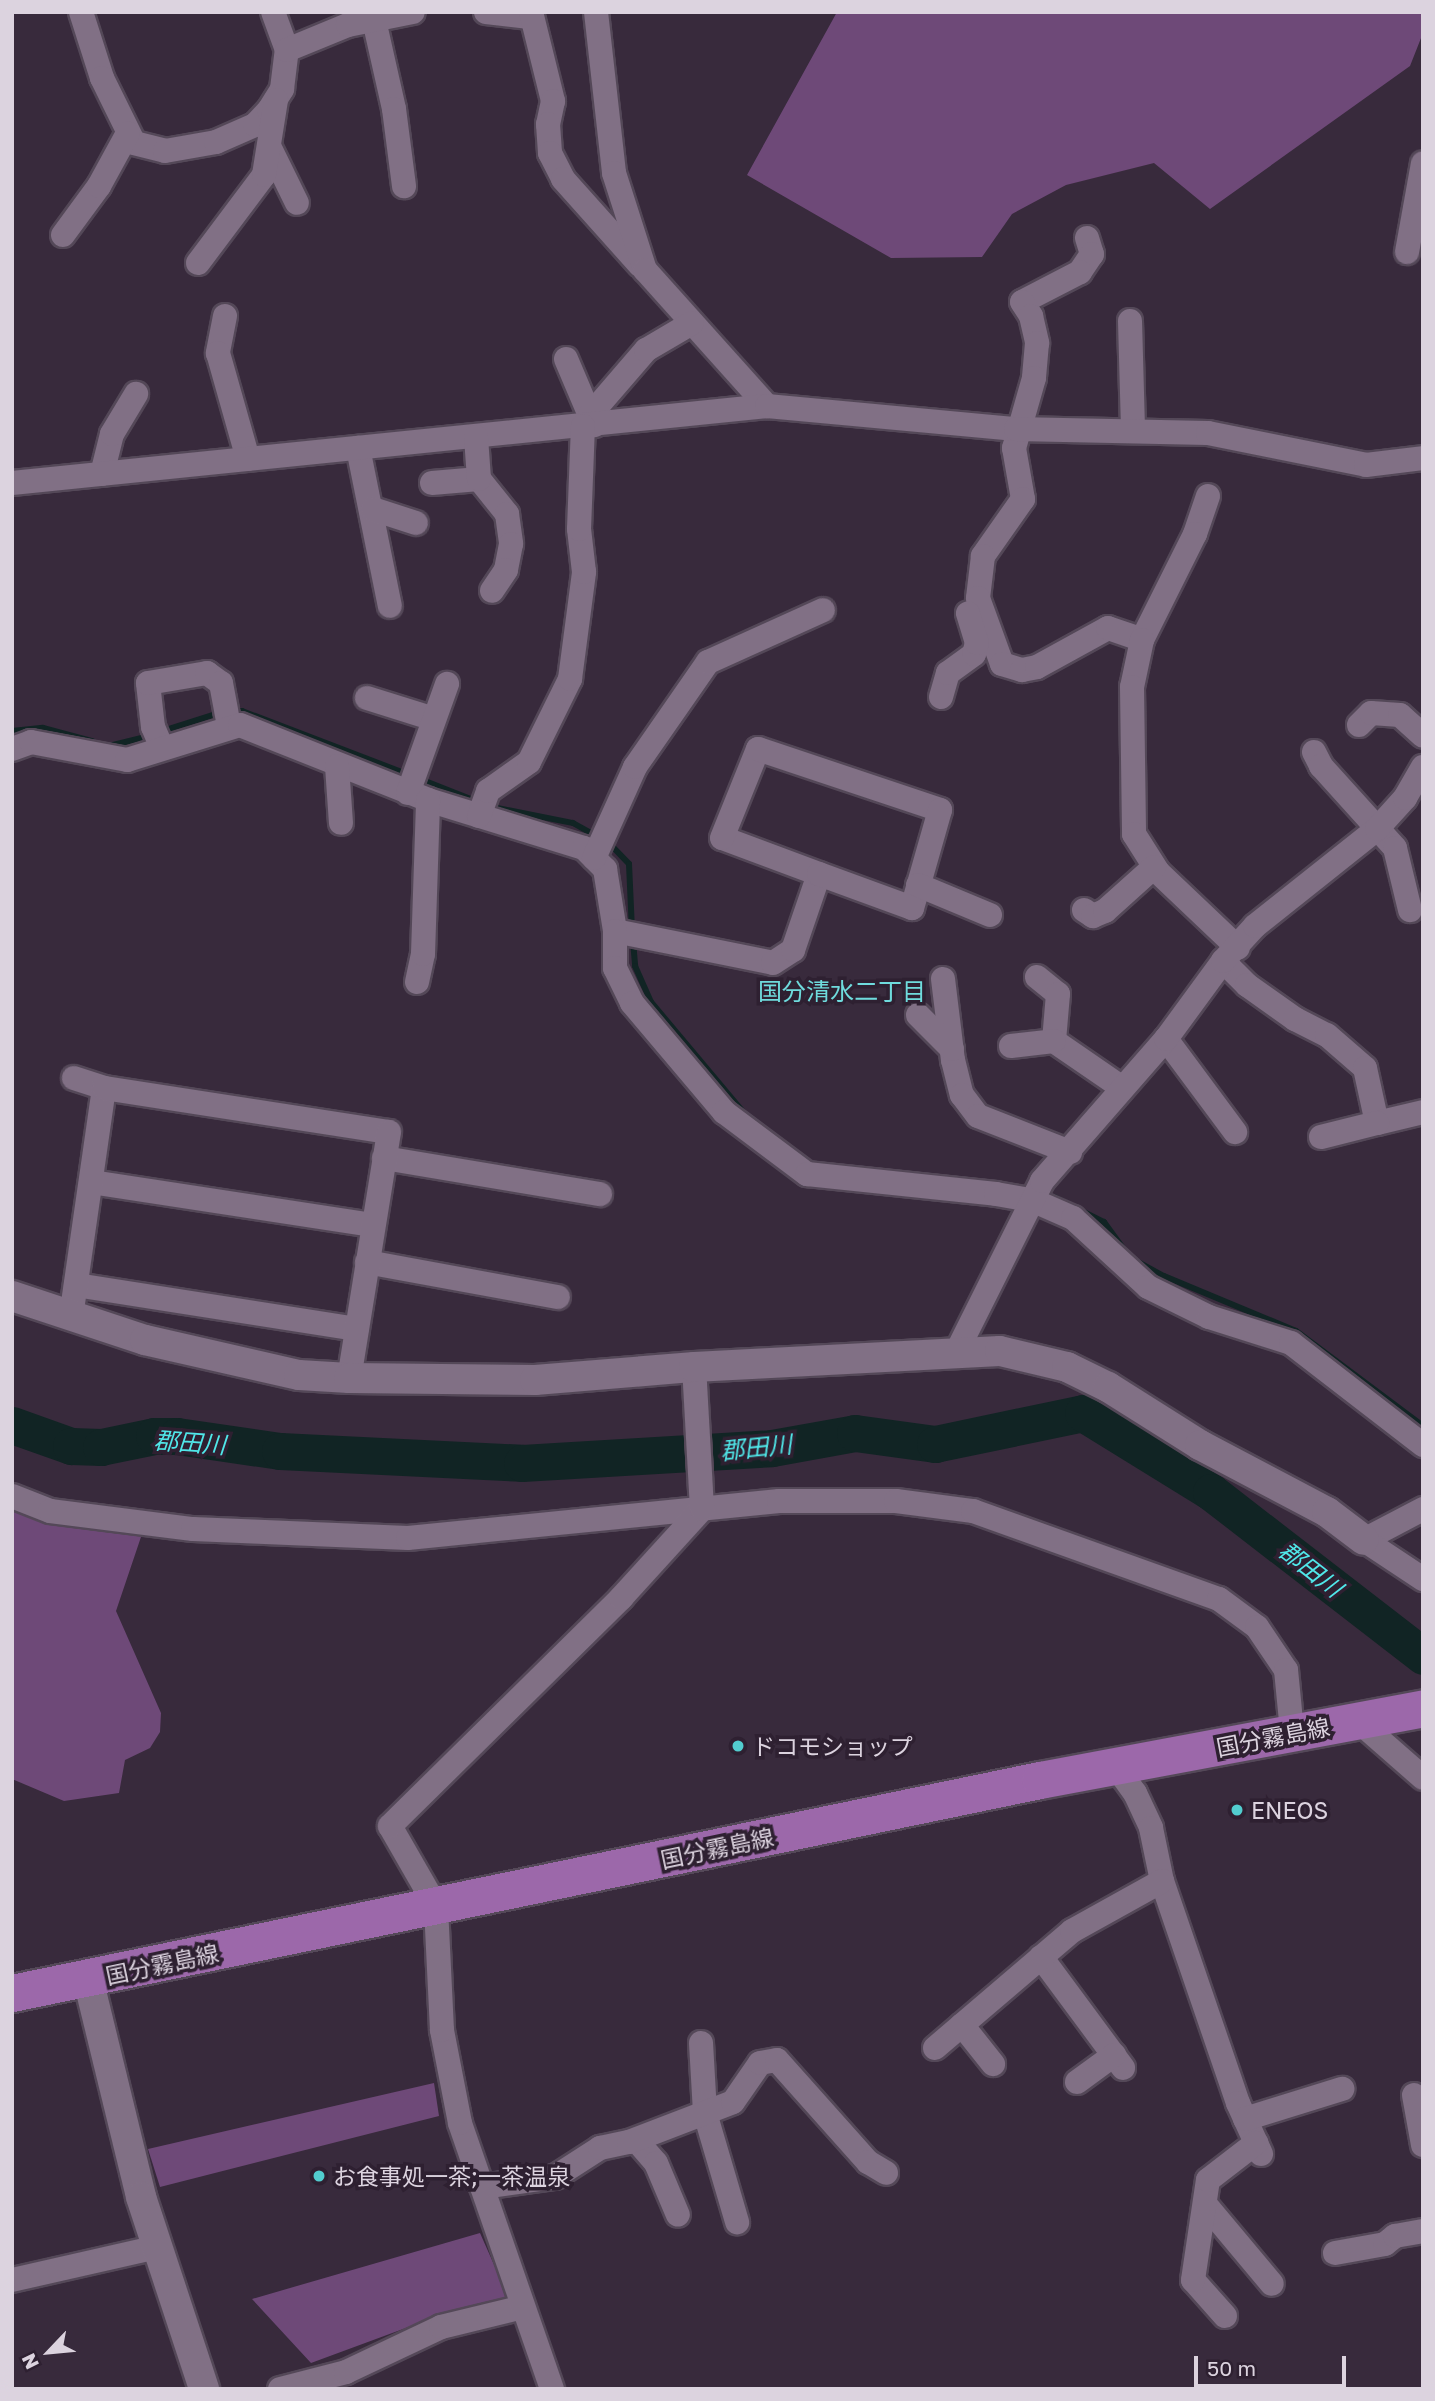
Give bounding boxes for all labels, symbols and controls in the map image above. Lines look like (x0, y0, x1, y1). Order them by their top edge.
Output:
district label: 国分清水二丁目 (758, 977, 926, 1005)
water label: 郡田川 (153, 1425, 227, 1459)
water label: 郡田川 (719, 1429, 793, 1465)
water label: 郡田川 (1274, 1535, 1348, 1603)
street label: 国分霧島線 (1214, 1712, 1332, 1762)
place label: ドコモショップ (752, 1732, 913, 1760)
marker: ドコモショップ (730, 1738, 746, 1754)
place label: ENEOS (1251, 1796, 1328, 1824)
marker: ENEOS (1229, 1802, 1245, 1818)
street label: 国分霧島線 (658, 1823, 776, 1873)
street label: 国分霧島線 (103, 1939, 221, 1989)
place label: お食事処一茶;一茶温泉 (333, 2162, 570, 2190)
marker: お食事処一茶;一茶温泉 (311, 2168, 327, 2184)
north arrow (14, 2317, 84, 2387)
scale bar (1197, 2342, 1349, 2386)
text: N (16, 2350, 43, 2373)
text: 50 m (1207, 2355, 1256, 2381)

